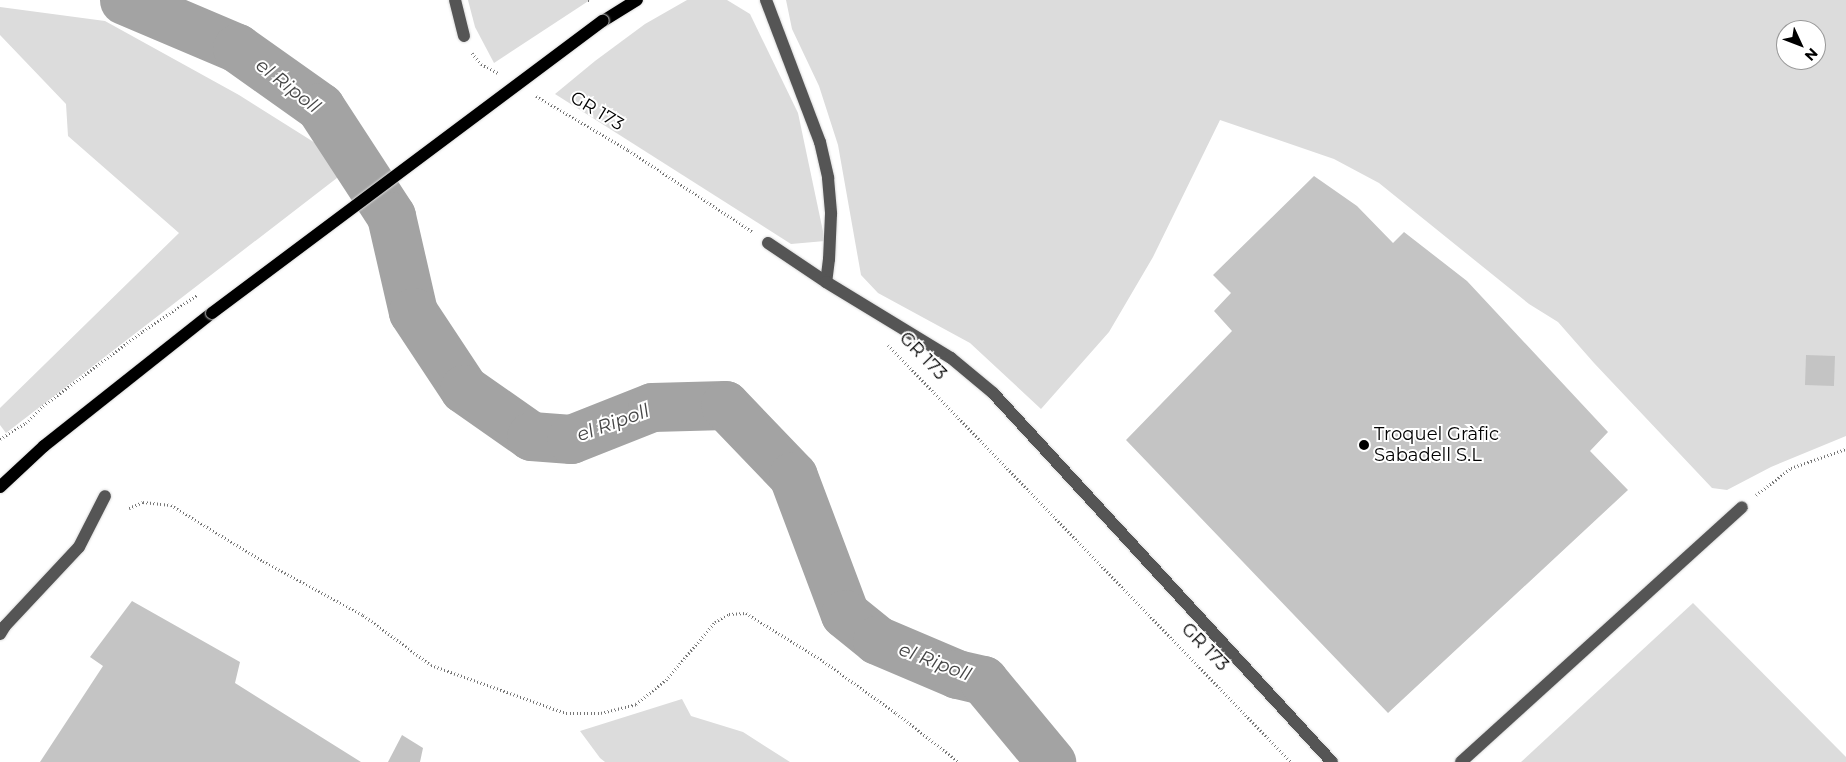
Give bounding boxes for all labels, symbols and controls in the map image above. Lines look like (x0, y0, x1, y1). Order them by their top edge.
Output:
north arrow (1776, 20, 1826, 70)
text: N (1801, 44, 1822, 65)
water label: el Ripoll (251, 54, 325, 118)
street label: GR 173 (566, 87, 628, 135)
street label: GR 173 (895, 327, 951, 385)
water label: el Ripoll (574, 399, 652, 447)
place label: Troquel Gràfic Sabadell S.L (1374, 424, 1499, 466)
marker: Troquel Gràfic Sabadell S.L (1358, 439, 1370, 451)
street label: GR 173 (1177, 618, 1233, 676)
water label: el Ripoll (896, 638, 974, 686)

